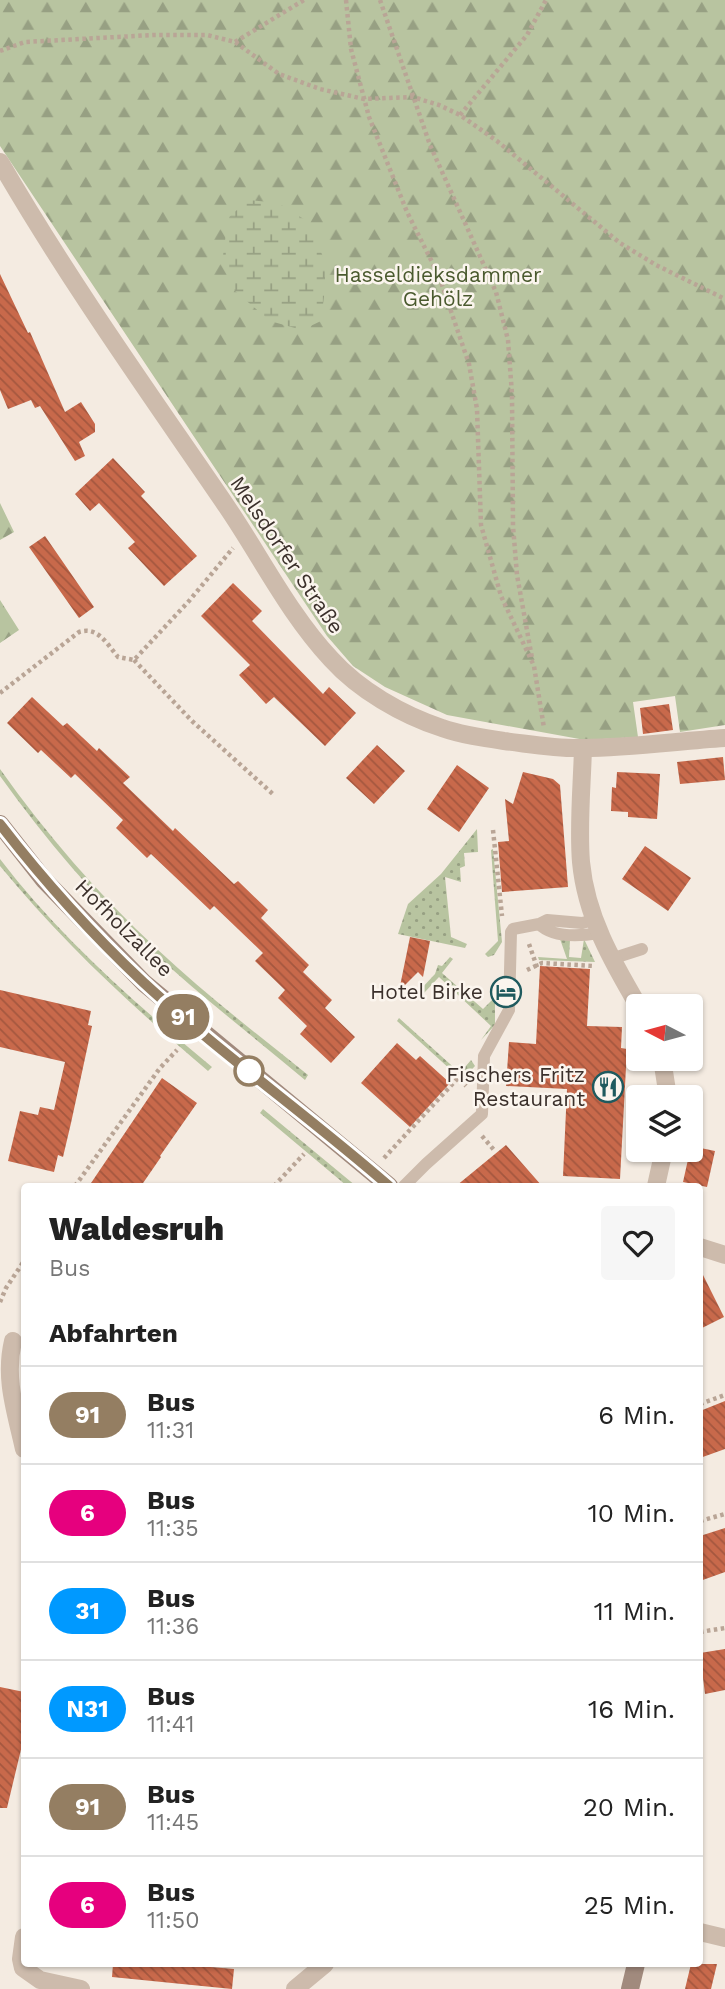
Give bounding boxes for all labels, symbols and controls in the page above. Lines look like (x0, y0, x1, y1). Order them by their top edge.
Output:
park label: Hasseldieksdammer Gehölz (334, 262, 542, 311)
street label: Melsdorfer Straße (225, 471, 349, 638)
street label: Hofholzallee (70, 874, 178, 982)
hotel icon: Hotel Birke (489, 975, 523, 1009)
place label: Hotel Birke (370, 979, 483, 1004)
line badge: 91 (152, 994, 214, 1040)
north arrow (626, 994, 704, 1071)
map controls (626, 994, 703, 1162)
text: 91 (170, 1003, 196, 1031)
unlabelled marker (234, 1056, 264, 1086)
place label: Fischers Fritz Restaurant (446, 1062, 585, 1111)
restaurant icon: Fischers Fritz Restaurant (591, 1070, 625, 1104)
button: layers (626, 1085, 703, 1162)
button: heart (601, 1206, 675, 1280)
text: Waldesruh (49, 1209, 224, 1248)
text: Bus (49, 1255, 90, 1282)
text: Abfahrten (49, 1318, 178, 1348)
text: Bus (147, 1387, 195, 1417)
text: 6 Min. (598, 1400, 675, 1430)
text: 91 (75, 1401, 100, 1429)
text: 11:31 (147, 1417, 194, 1444)
text: Bus (147, 1485, 195, 1515)
text: 10 Min. (588, 1498, 675, 1528)
text: 6 (80, 1499, 95, 1527)
text: 11:35 (147, 1515, 199, 1542)
text: Bus (147, 1583, 195, 1613)
text: 11 Min. (594, 1596, 675, 1626)
text: 31 (75, 1597, 100, 1625)
text: 11:36 (147, 1613, 199, 1640)
text: Bus (147, 1681, 195, 1711)
text: 16 Min. (588, 1694, 675, 1724)
text: N31 (66, 1695, 109, 1723)
text: 11:41 (147, 1711, 194, 1738)
text: Bus (147, 1779, 195, 1809)
text: 20 Min. (583, 1792, 675, 1822)
text: 91 (75, 1793, 100, 1821)
text: 11:45 (147, 1809, 199, 1836)
text: Bus (147, 1877, 195, 1907)
text: 25 Min. (584, 1890, 675, 1920)
text: 6 (80, 1891, 95, 1919)
text: 11:50 (147, 1907, 199, 1934)

